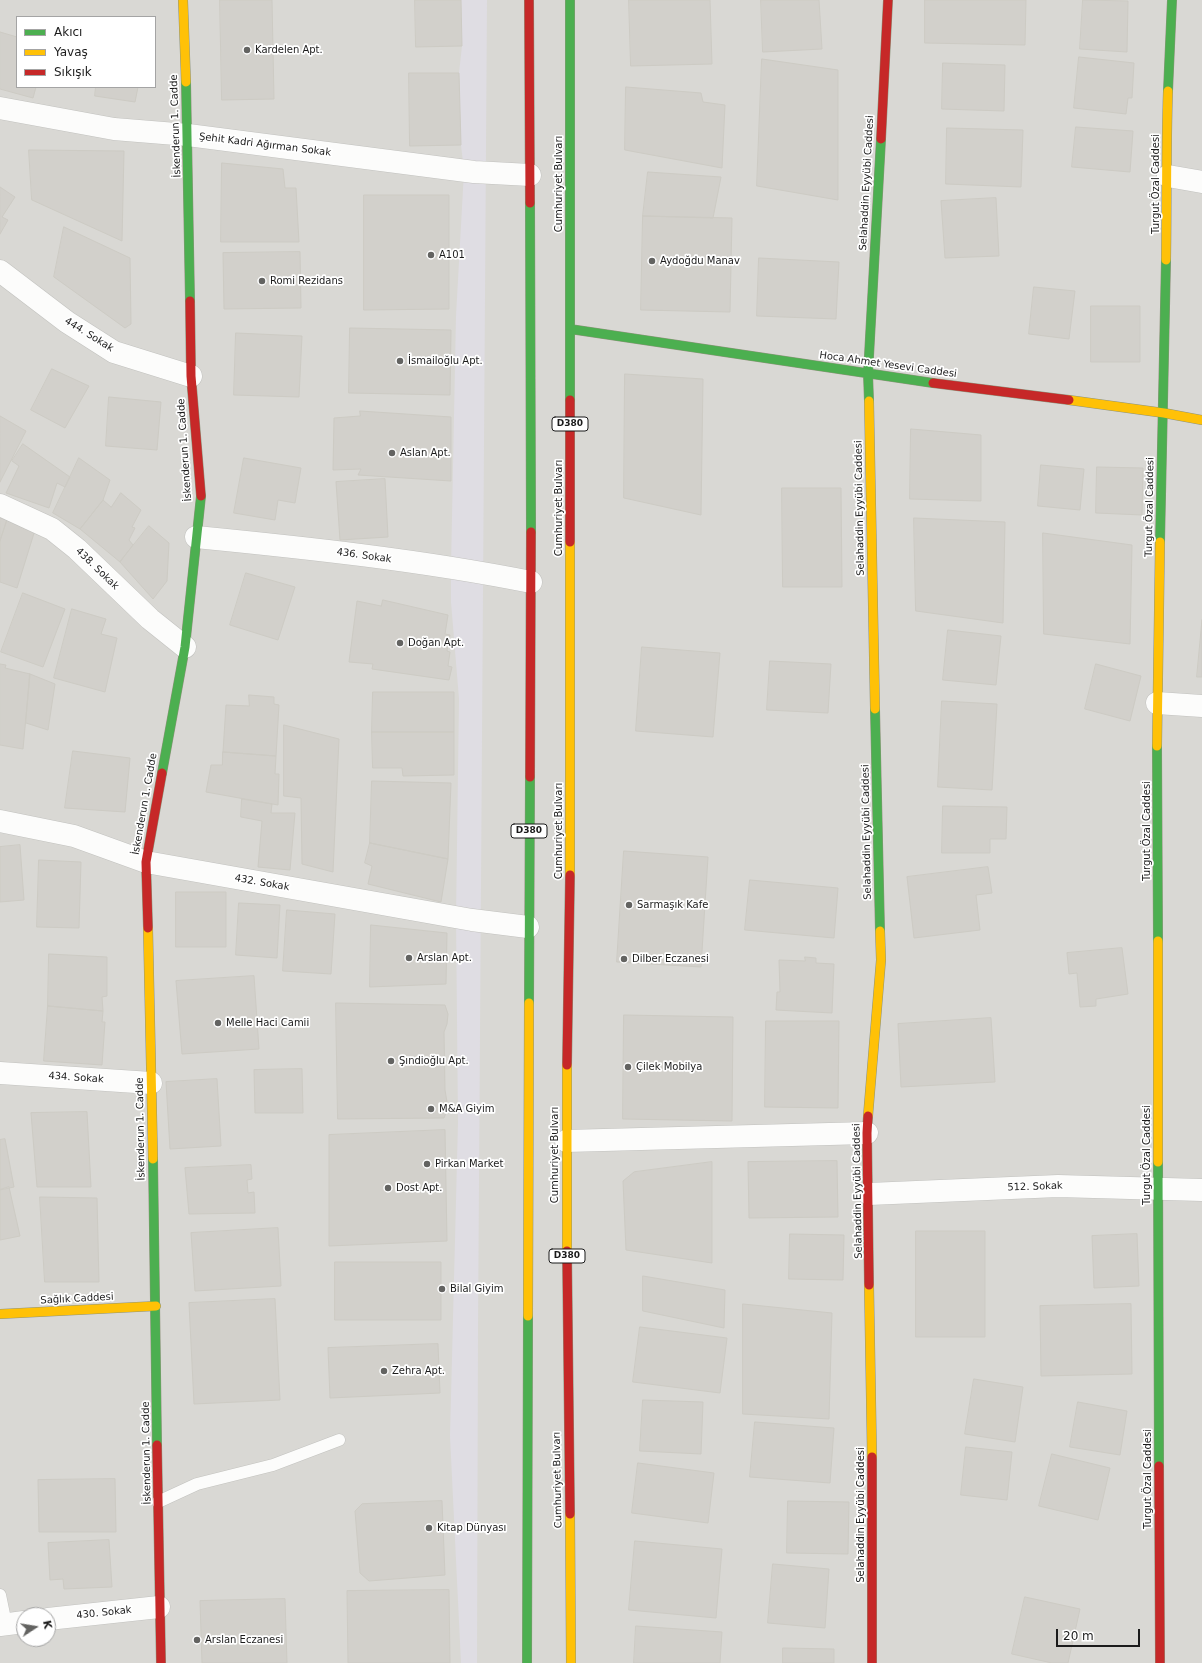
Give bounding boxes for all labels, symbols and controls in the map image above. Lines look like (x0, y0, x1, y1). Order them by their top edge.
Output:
legend (16, 16, 156, 88)
text: Akıcı (54, 25, 82, 39)
place label: Kardelen Apt. (255, 44, 323, 56)
text: Yavaş (54, 45, 88, 59)
marker: Kardelen Apt. (242, 45, 252, 55)
text: Sıkışık (54, 65, 92, 79)
street label: İskenderun 1. Cadde (168, 74, 184, 178)
street label: Selahaddin Eyyübi Caddesi (857, 115, 877, 251)
street label: Şehit Kadri Ağırman Sokak (198, 131, 332, 159)
street label: Turgut Özal Caddesi (1150, 134, 1162, 234)
street label: Cumhuriyet Bulvarı (553, 136, 565, 232)
place label: A101 (439, 249, 465, 261)
marker: A101 (426, 250, 436, 260)
place label: Aydoğdu Manav (660, 255, 740, 267)
marker: Aydoğdu Manav (647, 256, 657, 266)
place label: Romi Rezidans (270, 275, 343, 287)
marker: Romi Rezidans (257, 276, 267, 286)
street label: 444. Sokak (62, 315, 116, 355)
street label: Hoca Ahmet Yesevi Caddesi (818, 349, 958, 381)
place label: İsmailoğlu Apt. (408, 355, 483, 367)
marker: İsmailoğlu Apt. (395, 356, 405, 366)
street label: İskenderun 1. Cadde (175, 398, 195, 502)
road number: D380 (552, 417, 588, 431)
street label: Selahaddin Eyyübi Caddesi (853, 440, 867, 576)
place label: Aslan Apt. (400, 447, 451, 459)
marker: Aslan Apt. (387, 448, 397, 458)
street label: Turgut Özal Caddesi (1143, 457, 1157, 557)
street label: Cumhuriyet Bulvarı (553, 460, 565, 556)
street label: 438. Sokak (73, 545, 121, 593)
street label: 436. Sokak (336, 546, 392, 566)
place label: Doğan Apt. (408, 637, 464, 649)
marker: Doğan Apt. (395, 638, 405, 648)
street label: İskenderun 1. Cadde (130, 752, 160, 856)
street label: Selahaddin Eyyübi Caddesi (860, 764, 874, 900)
street label: Turgut Özal Caddesi (1141, 781, 1153, 881)
street label: Cumhuriyet Bulvarı (553, 783, 565, 879)
road number: D380 (511, 824, 547, 838)
street label: 432. Sokak (234, 872, 290, 894)
place label: Sarmaşık Kafe (637, 899, 708, 911)
marker: Sarmaşık Kafe (624, 900, 634, 910)
place label: Arslan Apt. (417, 952, 472, 964)
marker: Arslan Apt. (404, 953, 414, 963)
place label: Dilber Eczanesi (632, 953, 709, 965)
marker: Dilber Eczanesi (619, 954, 629, 964)
place label: Melle Haci Camii (226, 1017, 309, 1029)
marker: Melle Haci Camii (213, 1018, 223, 1028)
place label: Şındioğlu Apt. (399, 1055, 469, 1067)
marker: Şındioğlu Apt. (386, 1056, 396, 1066)
place label: Çilek Mobilya (636, 1061, 702, 1073)
marker: Çilek Mobilya (623, 1062, 633, 1072)
street label: 434. Sokak (48, 1070, 104, 1086)
street label: İskenderun 1. Cadde (134, 1077, 148, 1181)
place label: M&A Giyim (439, 1103, 494, 1115)
marker: M&A Giyim (426, 1104, 436, 1114)
street label: Turgut Özal Caddesi (1141, 1105, 1153, 1205)
street label: Cumhuriyet Bulvarı (549, 1107, 561, 1203)
street label: Selahaddin Eyyübi Caddesi (851, 1123, 865, 1259)
place label: Pirkan Market (435, 1158, 503, 1170)
marker: Pirkan Market (422, 1159, 432, 1169)
street label: 512. Sokak (1007, 1180, 1063, 1194)
place label: Dost Apt. (396, 1182, 442, 1194)
marker: Dost Apt. (383, 1183, 393, 1193)
road number: D380 (549, 1249, 585, 1263)
place label: Bilal Giyim (450, 1283, 503, 1295)
marker: Bilal Giyim (437, 1284, 447, 1294)
street label: Sağlık Caddesi (40, 1291, 114, 1307)
place label: Zehra Apt. (392, 1365, 445, 1377)
marker: Zehra Apt. (379, 1366, 389, 1376)
street label: İskenderun 1. Cadde (140, 1401, 154, 1505)
street label: Turgut Özal Caddesi (1142, 1429, 1154, 1529)
street label: Cumhuriyet Bulvarı (551, 1432, 565, 1528)
street label: Selahaddin Eyyübi Caddesi (855, 1447, 867, 1583)
place label: Kitap Dünyası (437, 1522, 506, 1534)
marker: Kitap Dünyası (424, 1523, 434, 1533)
street label: 430. Sokak (76, 1604, 132, 1622)
north arrow (16, 1607, 56, 1647)
text: K (40, 1619, 54, 1630)
scale bar (1058, 1621, 1142, 1647)
text: 20 m (1063, 1629, 1094, 1643)
place label: Arslan Eczanesi (205, 1634, 283, 1646)
marker: Arslan Eczanesi (192, 1635, 202, 1645)

